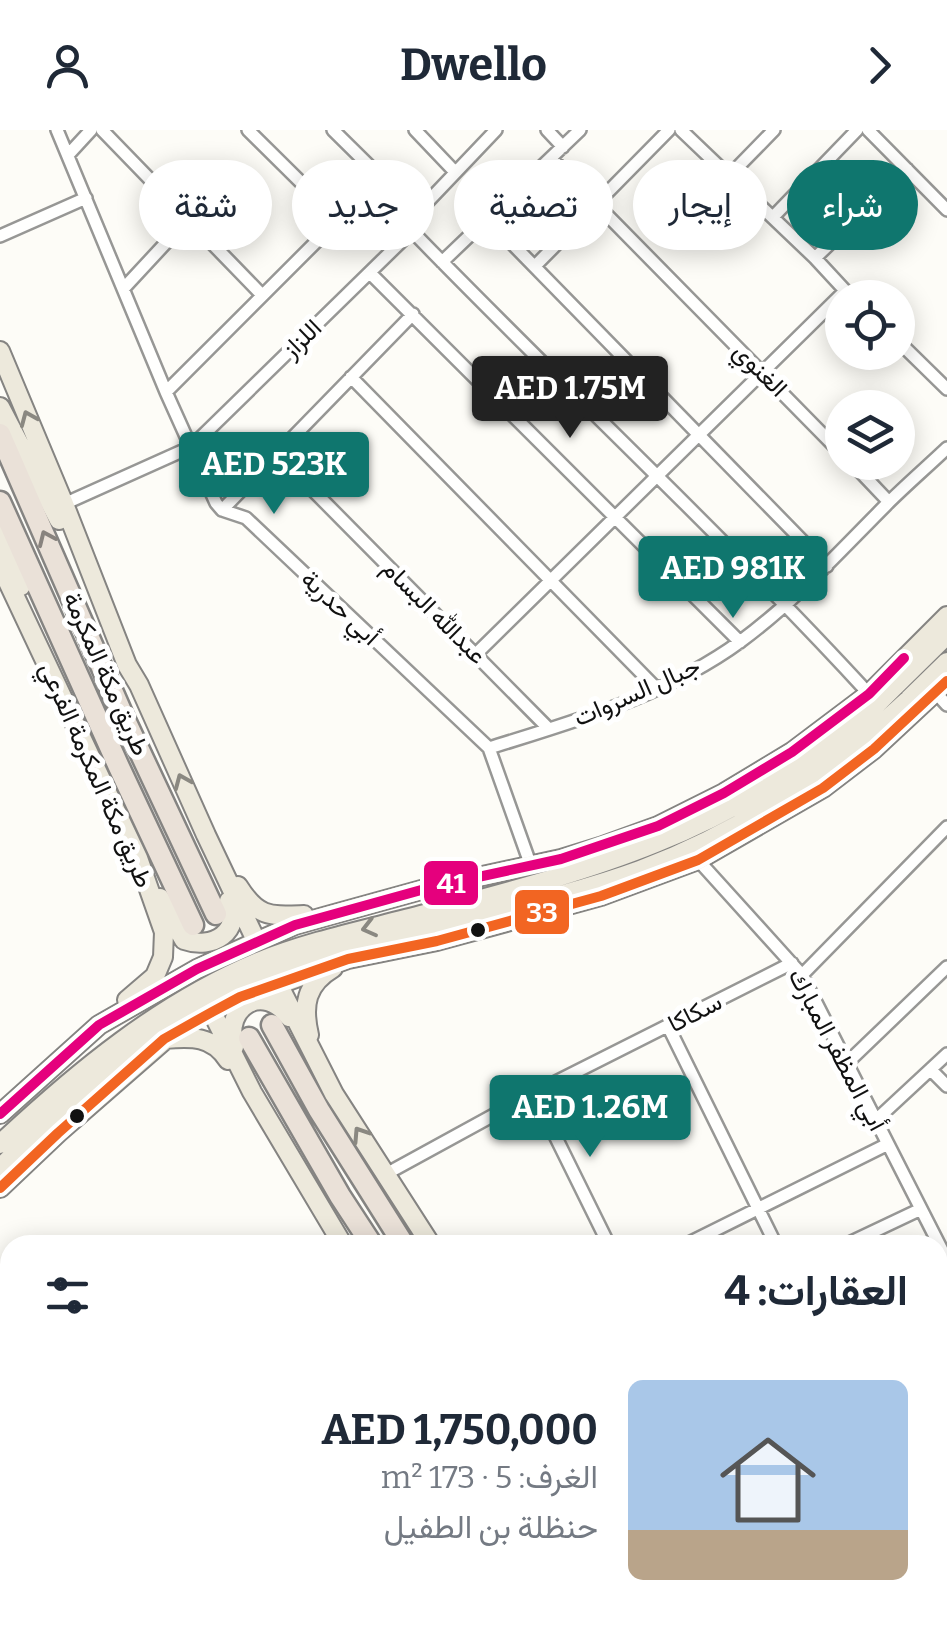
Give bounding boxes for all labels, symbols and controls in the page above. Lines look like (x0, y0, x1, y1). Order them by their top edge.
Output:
icon: person (40, 38, 95, 93)
text: Dwello (400, 38, 547, 92)
icon: forward (852, 38, 907, 93)
chip: شقة (139, 160, 272, 250)
chip: جديد (292, 160, 434, 250)
chip: تصفية (454, 160, 613, 250)
chip: إيجار (633, 160, 767, 250)
chip: شراء (787, 160, 918, 250)
map controls (825, 280, 915, 480)
button: locate (825, 280, 915, 370)
street label: اللزاز (275, 313, 328, 366)
street label: الغنوي (723, 337, 793, 407)
pin: AED 1.75M (456, 356, 684, 441)
text: AED 1.75M (494, 369, 646, 407)
button: layers (825, 390, 915, 480)
one-way arrow (20, 410, 40, 428)
pin: AED 523K (171, 432, 377, 517)
text: AED 523K (201, 445, 347, 483)
one-way arrow (38, 530, 58, 548)
pin: AED 981K (630, 536, 836, 621)
text: AED 981K (660, 549, 806, 587)
street label: عبدالله البسام (375, 553, 493, 671)
street label: أبي حدرية (291, 564, 386, 656)
street label: طريق مكة المكرمة (56, 587, 156, 761)
street label: جبال السروات (569, 651, 705, 733)
street label: طريق مكة المكرمة الفرعي (28, 658, 159, 894)
one-way arrow (174, 773, 194, 791)
line badge: 41 (422, 859, 480, 907)
text: 41 (436, 867, 466, 900)
line badge: 33 (513, 888, 571, 936)
text: 33 (526, 896, 558, 929)
one-way arrow (361, 916, 378, 937)
unlabelled marker (468, 920, 488, 940)
street label: أبي المظفر المبارك (777, 964, 892, 1139)
street label: سكاكا (663, 987, 727, 1039)
pin: AED 1.26M (476, 1075, 704, 1160)
text: AED 1.26M (512, 1088, 668, 1126)
unlabelled marker (67, 1106, 87, 1126)
one-way arrow (353, 1126, 372, 1144)
text: العقارات: 4 (724, 1266, 908, 1316)
icon: filters (40, 1268, 95, 1323)
text: AED 1,750,000 (321, 1405, 598, 1455)
icon: home (708, 1420, 828, 1540)
text: الغرف: 5 · 173 m² (381, 1458, 598, 1496)
text: حنظلة بن الطفيل (384, 1508, 598, 1546)

